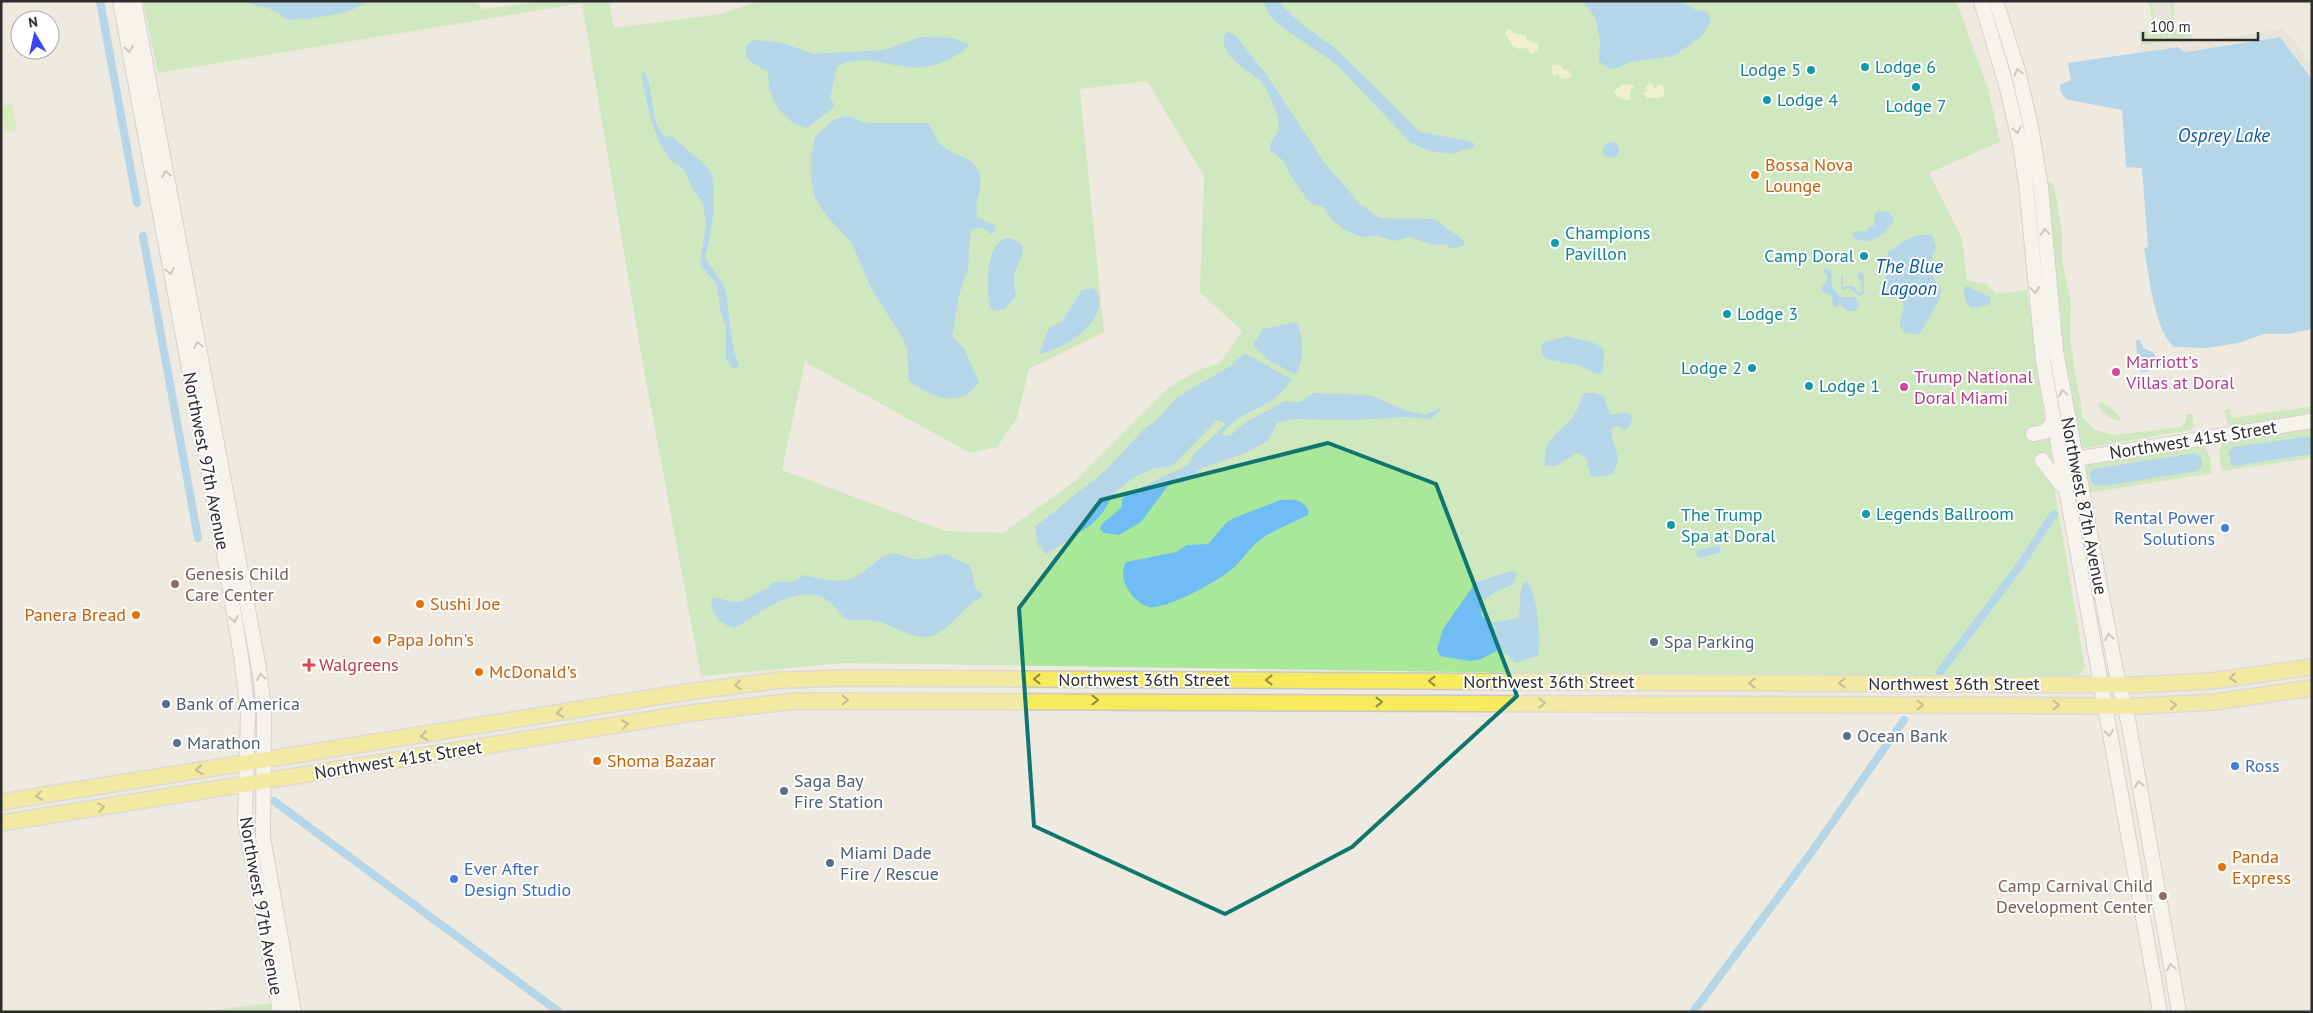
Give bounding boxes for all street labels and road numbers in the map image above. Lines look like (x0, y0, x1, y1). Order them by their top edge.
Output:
street label: Northwest 97th Avenue (178, 370, 235, 552)
street label: Northwest 87th Avenue (2056, 415, 2113, 597)
street label: Northwest 41st Street (2108, 415, 2278, 464)
street label: Northwest 36th Street (1058, 668, 1230, 691)
street label: Northwest 36th Street (1463, 670, 1635, 693)
street label: Northwest 36th Street (1868, 672, 2040, 695)
street label: Northwest 41st Street (313, 735, 483, 784)
street label: Northwest 97th Avenue (234, 815, 289, 997)

